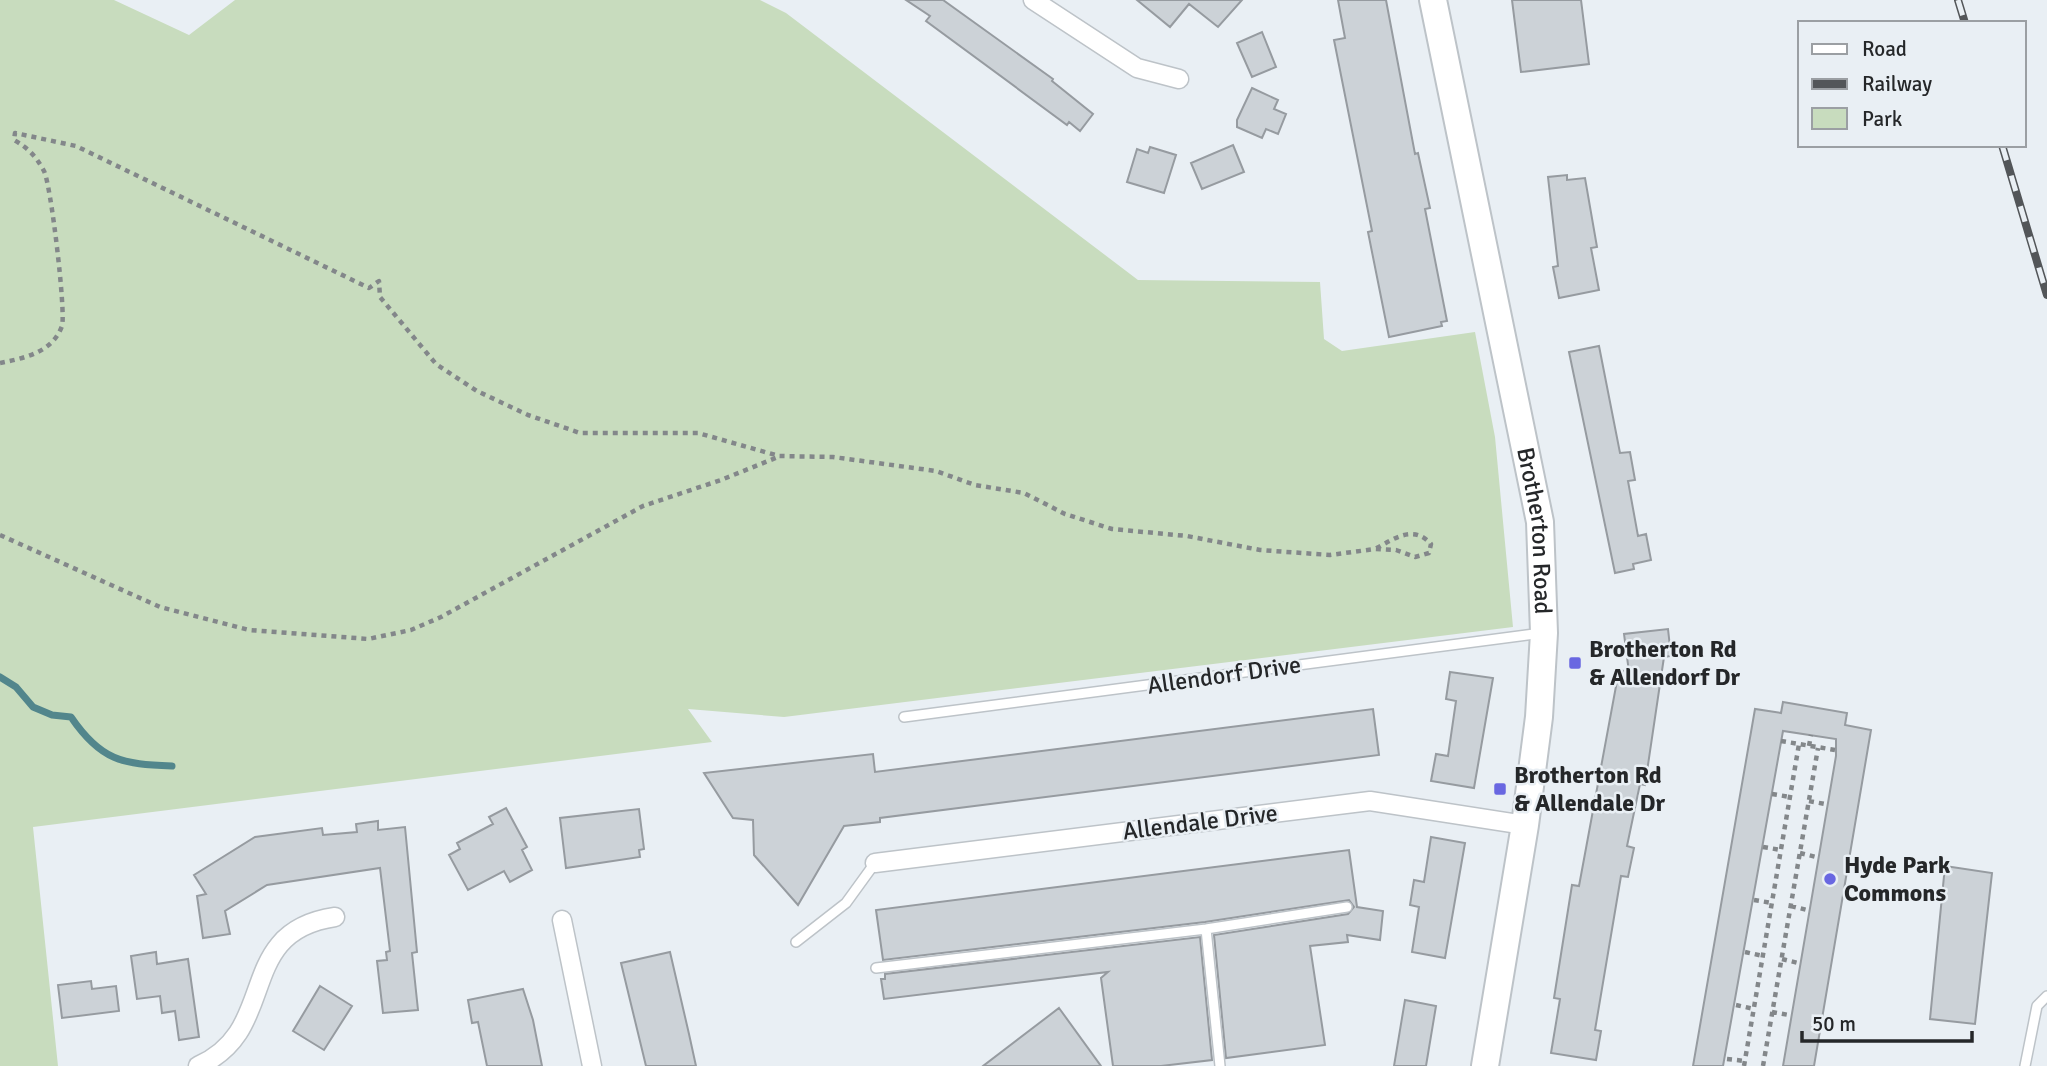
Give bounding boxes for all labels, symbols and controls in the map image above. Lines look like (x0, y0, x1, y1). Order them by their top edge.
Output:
legend (1798, 21, 2026, 147)
text: Road (1862, 36, 1907, 62)
text: Railway (1862, 71, 1932, 97)
text: Park (1862, 106, 1903, 132)
street label: Brotherton Road (1510, 445, 1558, 615)
place label: Brotherton Rd & Allendorf Dr (1589, 634, 1741, 692)
street label: Allendorf Drive (1145, 649, 1303, 701)
marker: Brotherton Rd & Allendorf Dr (1567, 655, 1583, 671)
place label: Brotherton Rd & Allendale Dr (1514, 760, 1665, 818)
marker: Brotherton Rd & Allendale Dr (1492, 781, 1508, 797)
street label: Allendale Drive (1121, 798, 1279, 846)
place label: Hyde Park Commons (1844, 850, 1951, 908)
marker: Hyde Park Commons (1822, 871, 1838, 887)
scale bar (1802, 1000, 1972, 1044)
text: 50 m (1812, 1011, 1856, 1037)

